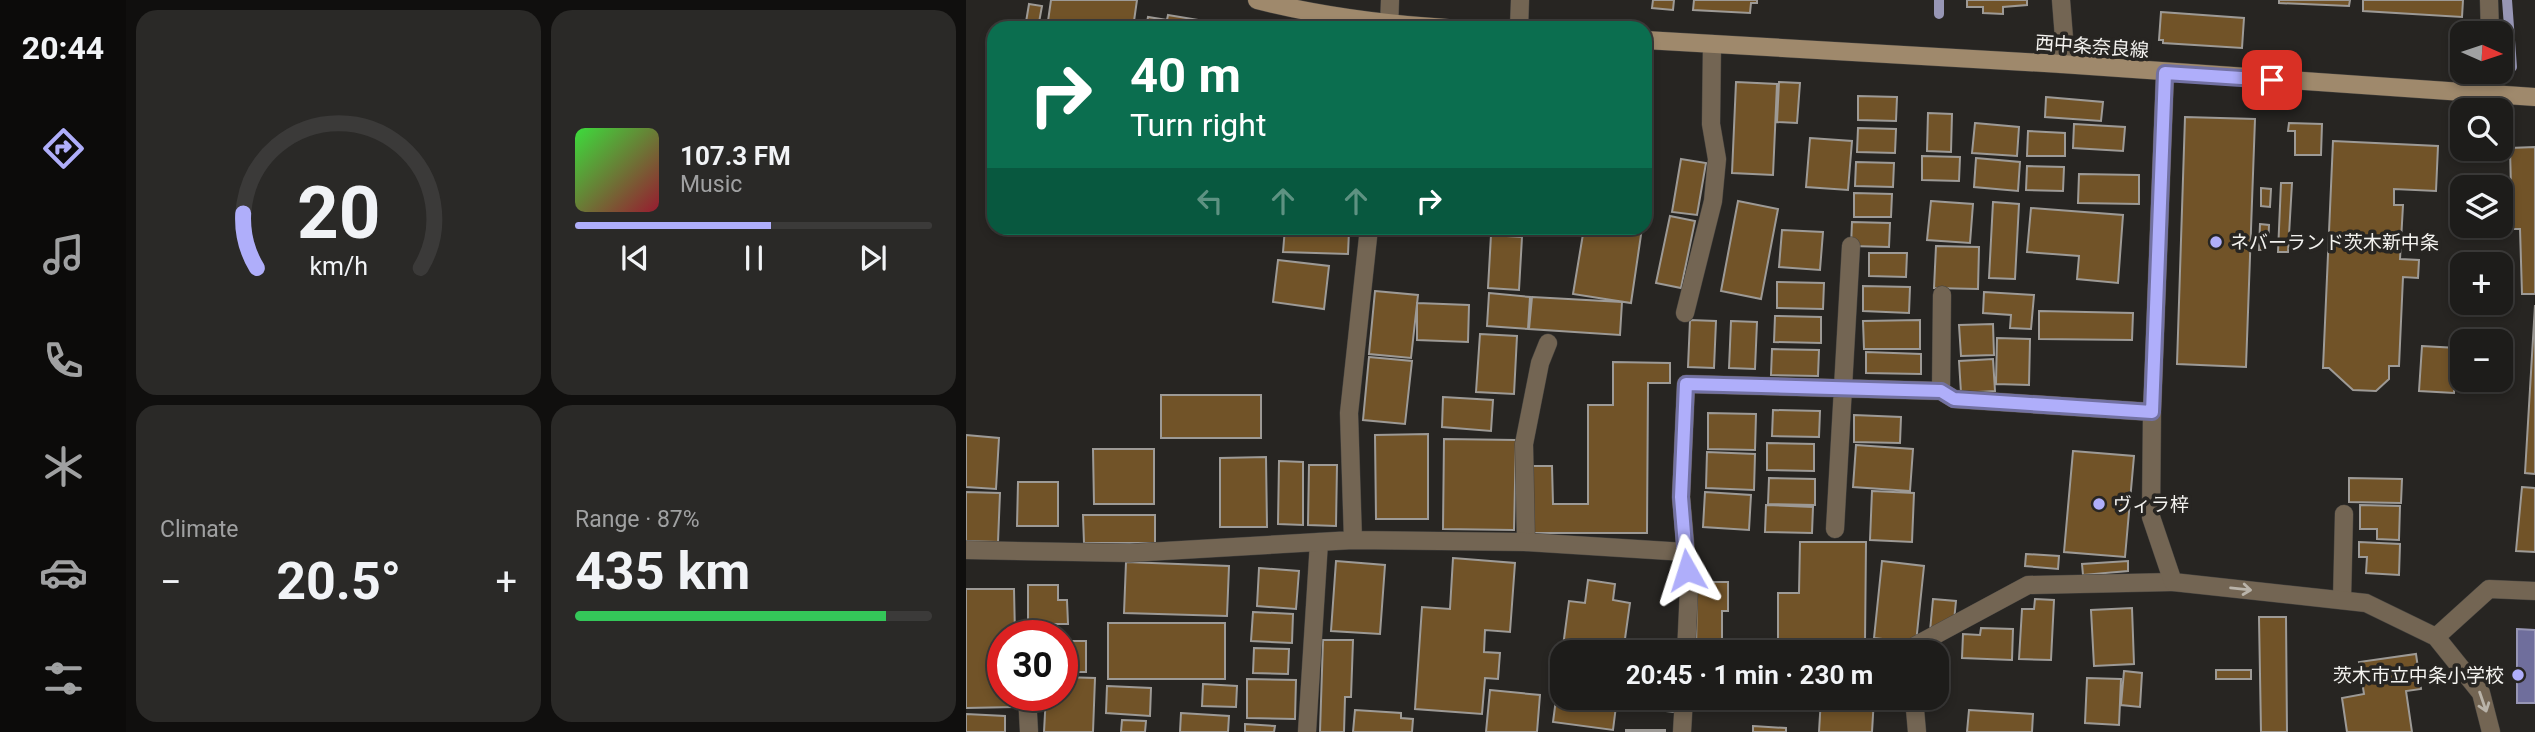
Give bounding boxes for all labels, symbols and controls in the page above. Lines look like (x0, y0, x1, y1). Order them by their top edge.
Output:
north arrow (2450, 21, 2513, 84)
map controls (2450, 21, 2513, 392)
text: 20:44 (22, 29, 104, 67)
street label: 西中条奈良線 (2034, 31, 2150, 62)
text: 40 m (1130, 47, 1241, 104)
icon: right (1015, 49, 1106, 140)
pin (2242, 50, 2302, 110)
icon: arrive (2253, 61, 2291, 99)
button: search (2450, 98, 2513, 161)
text: Turn right (1130, 106, 1266, 144)
icon: directions (39, 124, 88, 173)
text: 107.3 FM (680, 141, 791, 171)
text: 20 (297, 171, 380, 257)
text: Music (680, 171, 742, 198)
button: layers (2450, 175, 2513, 238)
icon: left (1191, 182, 1229, 220)
icon: ahead (1264, 182, 1302, 220)
icon: ahead (1337, 182, 1375, 220)
icon: right (1410, 182, 1448, 220)
icon: music (39, 230, 88, 279)
place label: ネバーランド茨木新中条 (2230, 231, 2439, 254)
marker: ネバーランド茨木新中条 (2208, 234, 2224, 250)
icon: previous (616, 239, 654, 277)
icon: pause (735, 239, 773, 277)
icon: next (854, 239, 892, 277)
text: km/h (309, 252, 368, 281)
button: + (2450, 252, 2513, 315)
button: − (2450, 329, 2513, 392)
icon: phone (39, 336, 88, 385)
icon: climate (39, 442, 88, 491)
place label: ヴィラ梓 (2113, 493, 2189, 516)
marker: ヴィラ梓 (2091, 496, 2107, 512)
text: Range · 87% (575, 506, 700, 533)
text: Climate (160, 516, 239, 543)
position arrow (1650, 533, 1724, 607)
text: 435 km (575, 541, 750, 602)
icon: car (39, 548, 88, 597)
text: 20.5° (276, 551, 401, 612)
text: − (160, 560, 182, 604)
text: + (495, 560, 517, 604)
one-way arrow (2229, 583, 2252, 596)
speed limit sign: 30 (987, 620, 1078, 711)
icon: filters (39, 654, 88, 703)
text: 20:45 · 1 min · 230 m (1626, 660, 1873, 690)
place label: 茨木市立中条小学校 (2333, 664, 2504, 687)
marker: 茨木市立中条小学校 (2510, 667, 2526, 683)
one-way arrow (2477, 690, 2490, 712)

